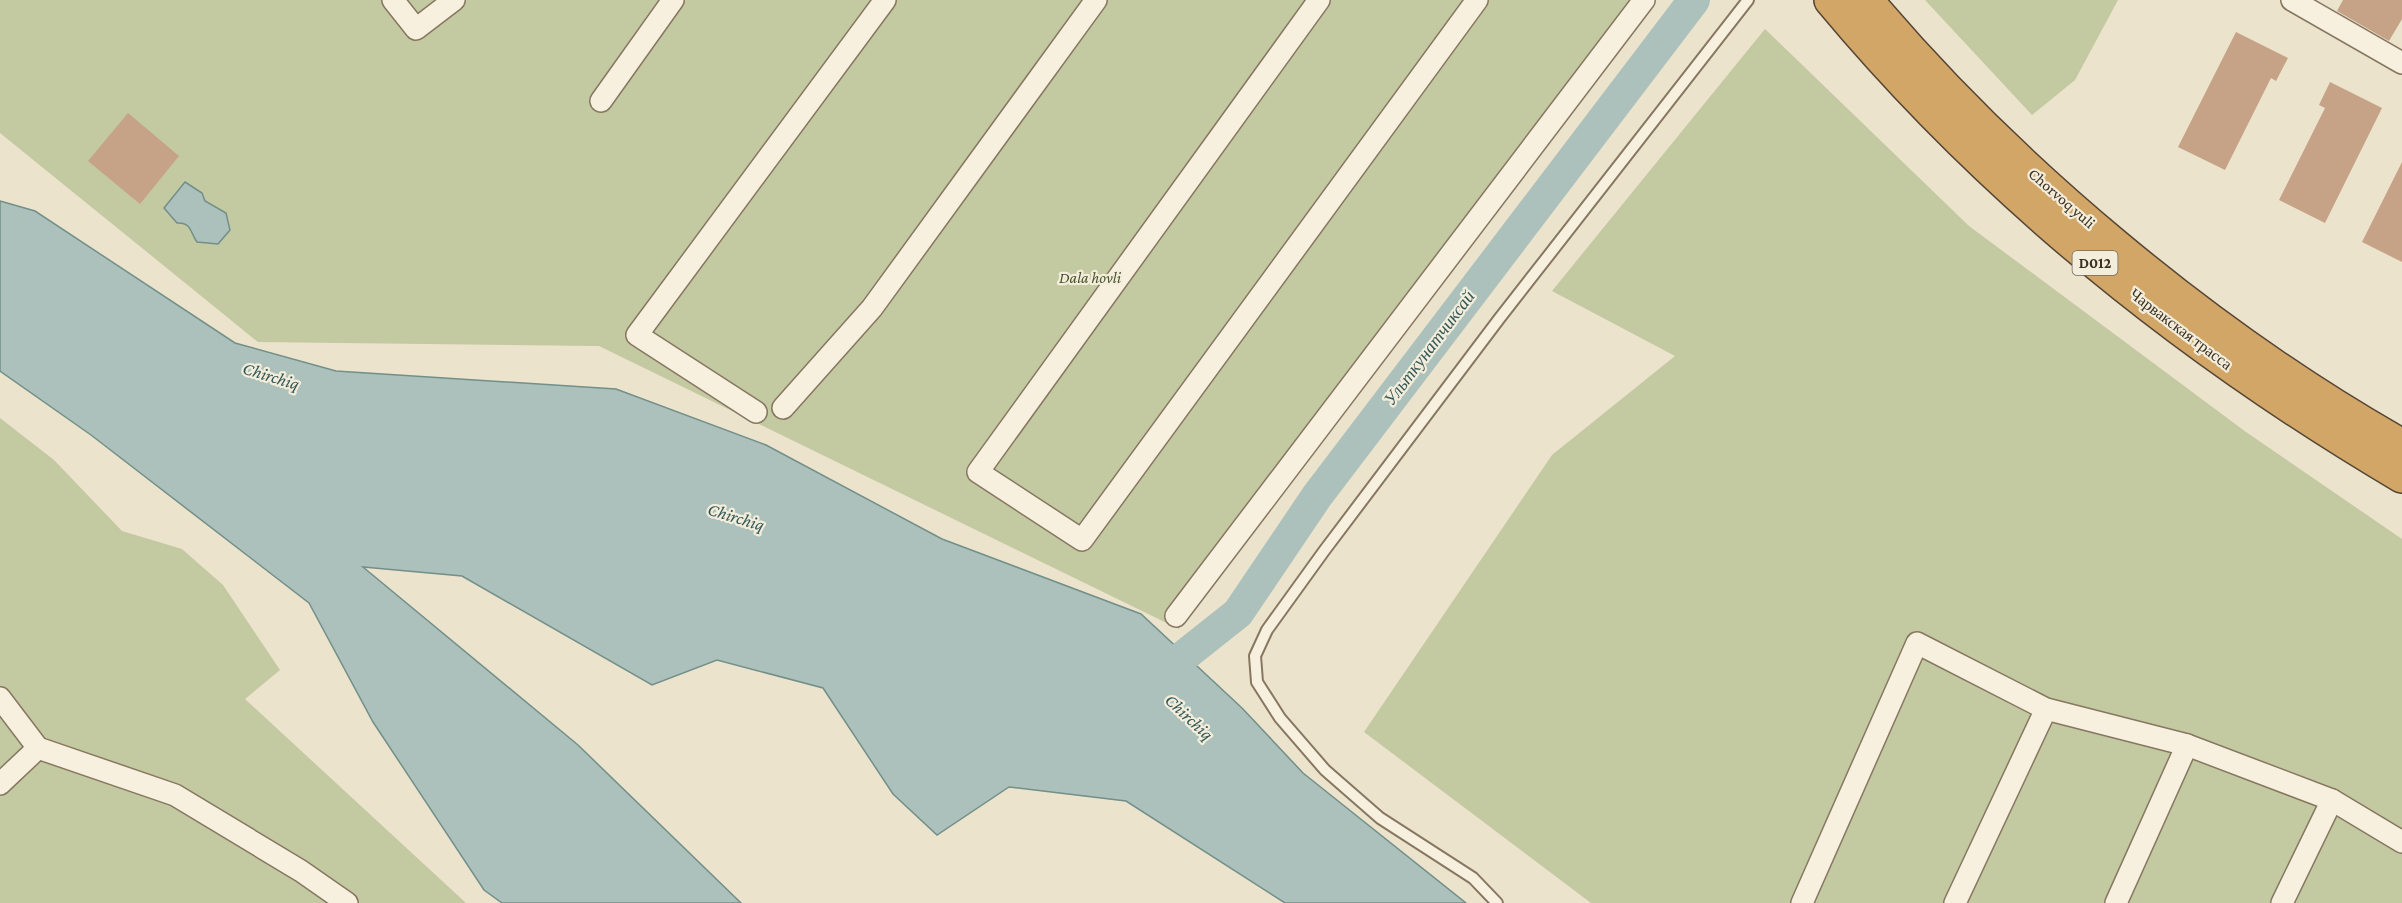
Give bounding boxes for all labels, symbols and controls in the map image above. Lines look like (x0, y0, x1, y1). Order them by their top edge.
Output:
street label: Chorvoq yuli (2025, 165, 2099, 232)
road number: D012 (2072, 251, 2118, 275)
park label: Dala hovli (1059, 269, 1122, 286)
street label: Чарвакская трасса (2126, 285, 2235, 374)
water label: Ульткунатчиксай (1379, 287, 1479, 409)
water label: Chirchiq (240, 358, 302, 394)
water label: Chirchiq (705, 499, 767, 535)
water label: Chirchiq (1161, 690, 1217, 744)

